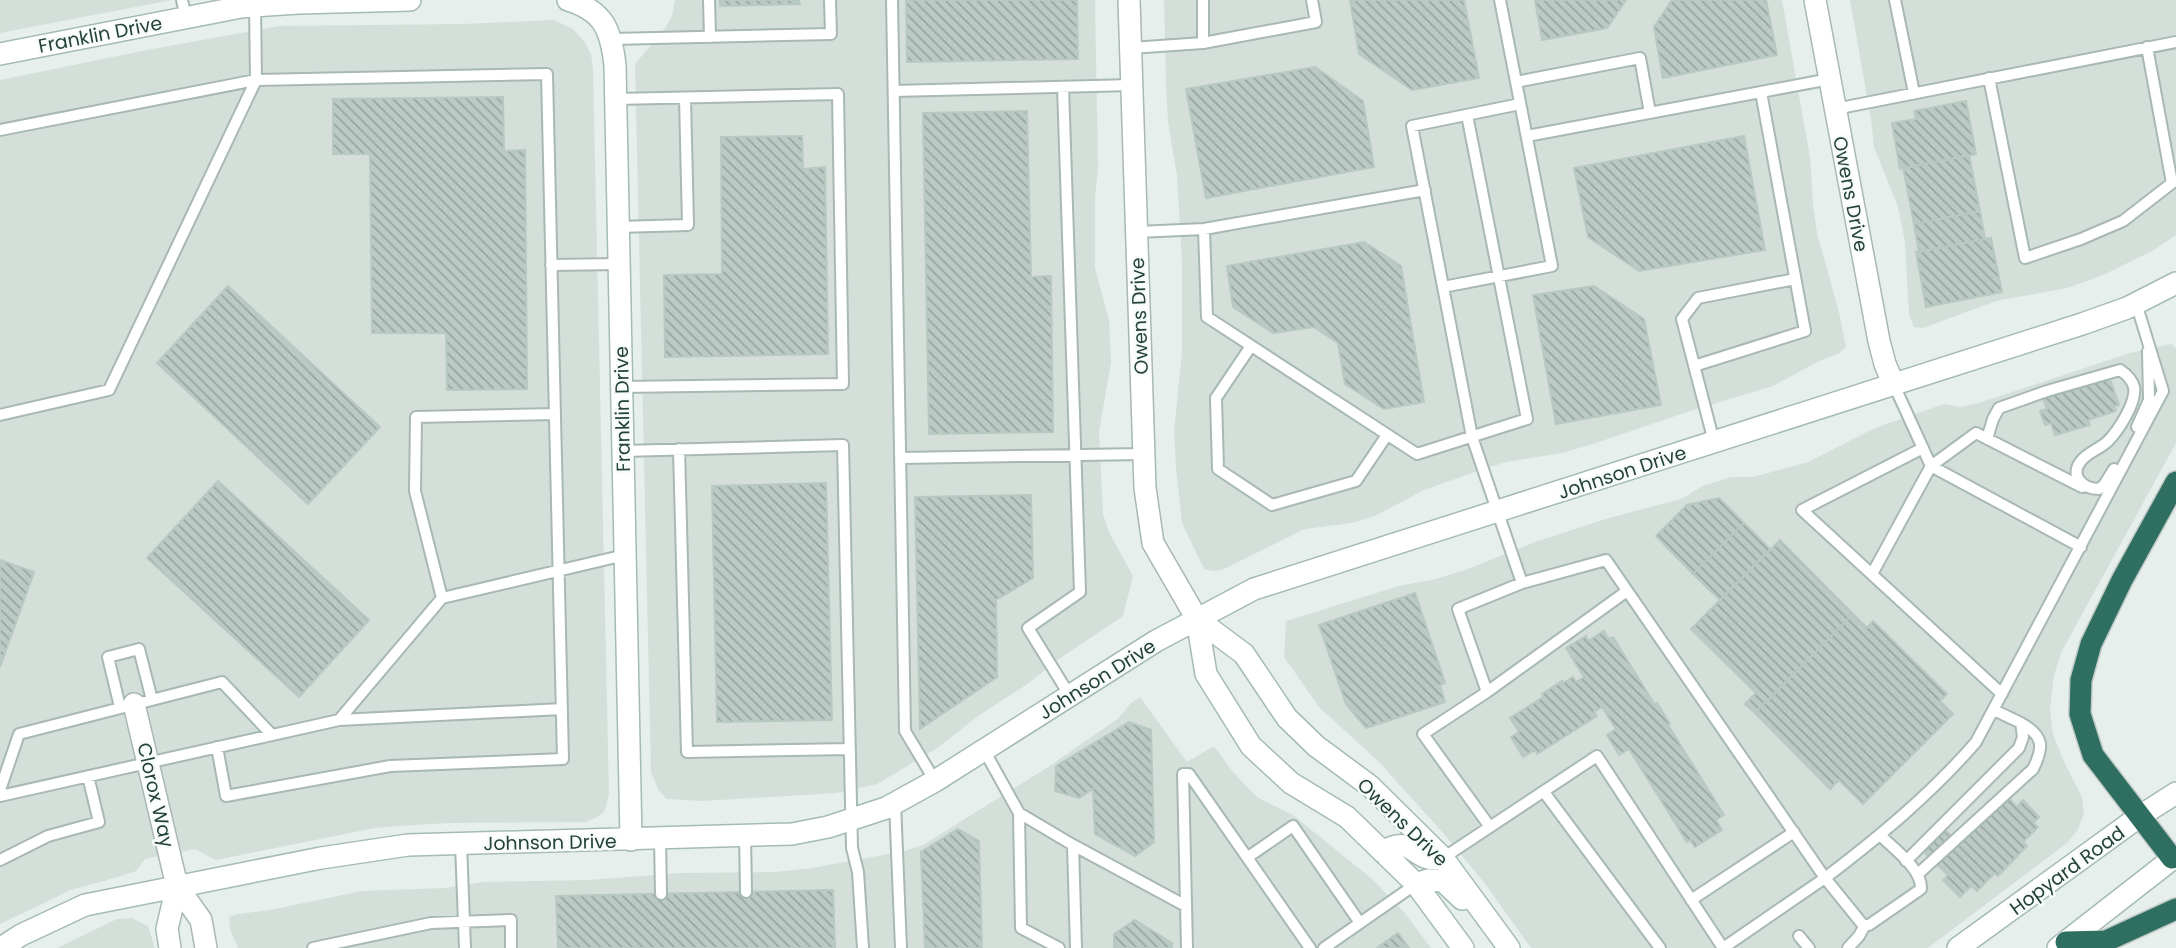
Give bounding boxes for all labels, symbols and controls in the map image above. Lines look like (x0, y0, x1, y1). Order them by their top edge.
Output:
street label: Franklin Drive (36, 9, 164, 60)
street label: Owens Drive (1826, 134, 1875, 254)
street label: Owens Drive (1124, 257, 1155, 375)
street label: Franklin Drive (608, 346, 637, 472)
street label: Johnson Drive (1554, 439, 1690, 506)
street label: Johnson Drive (1034, 633, 1161, 726)
street label: Clorox Way (130, 740, 181, 851)
street label: Owens Drive (1351, 772, 1454, 873)
street label: Hopyard Road (2004, 819, 2130, 921)
street label: Johnson Drive (483, 828, 617, 857)

